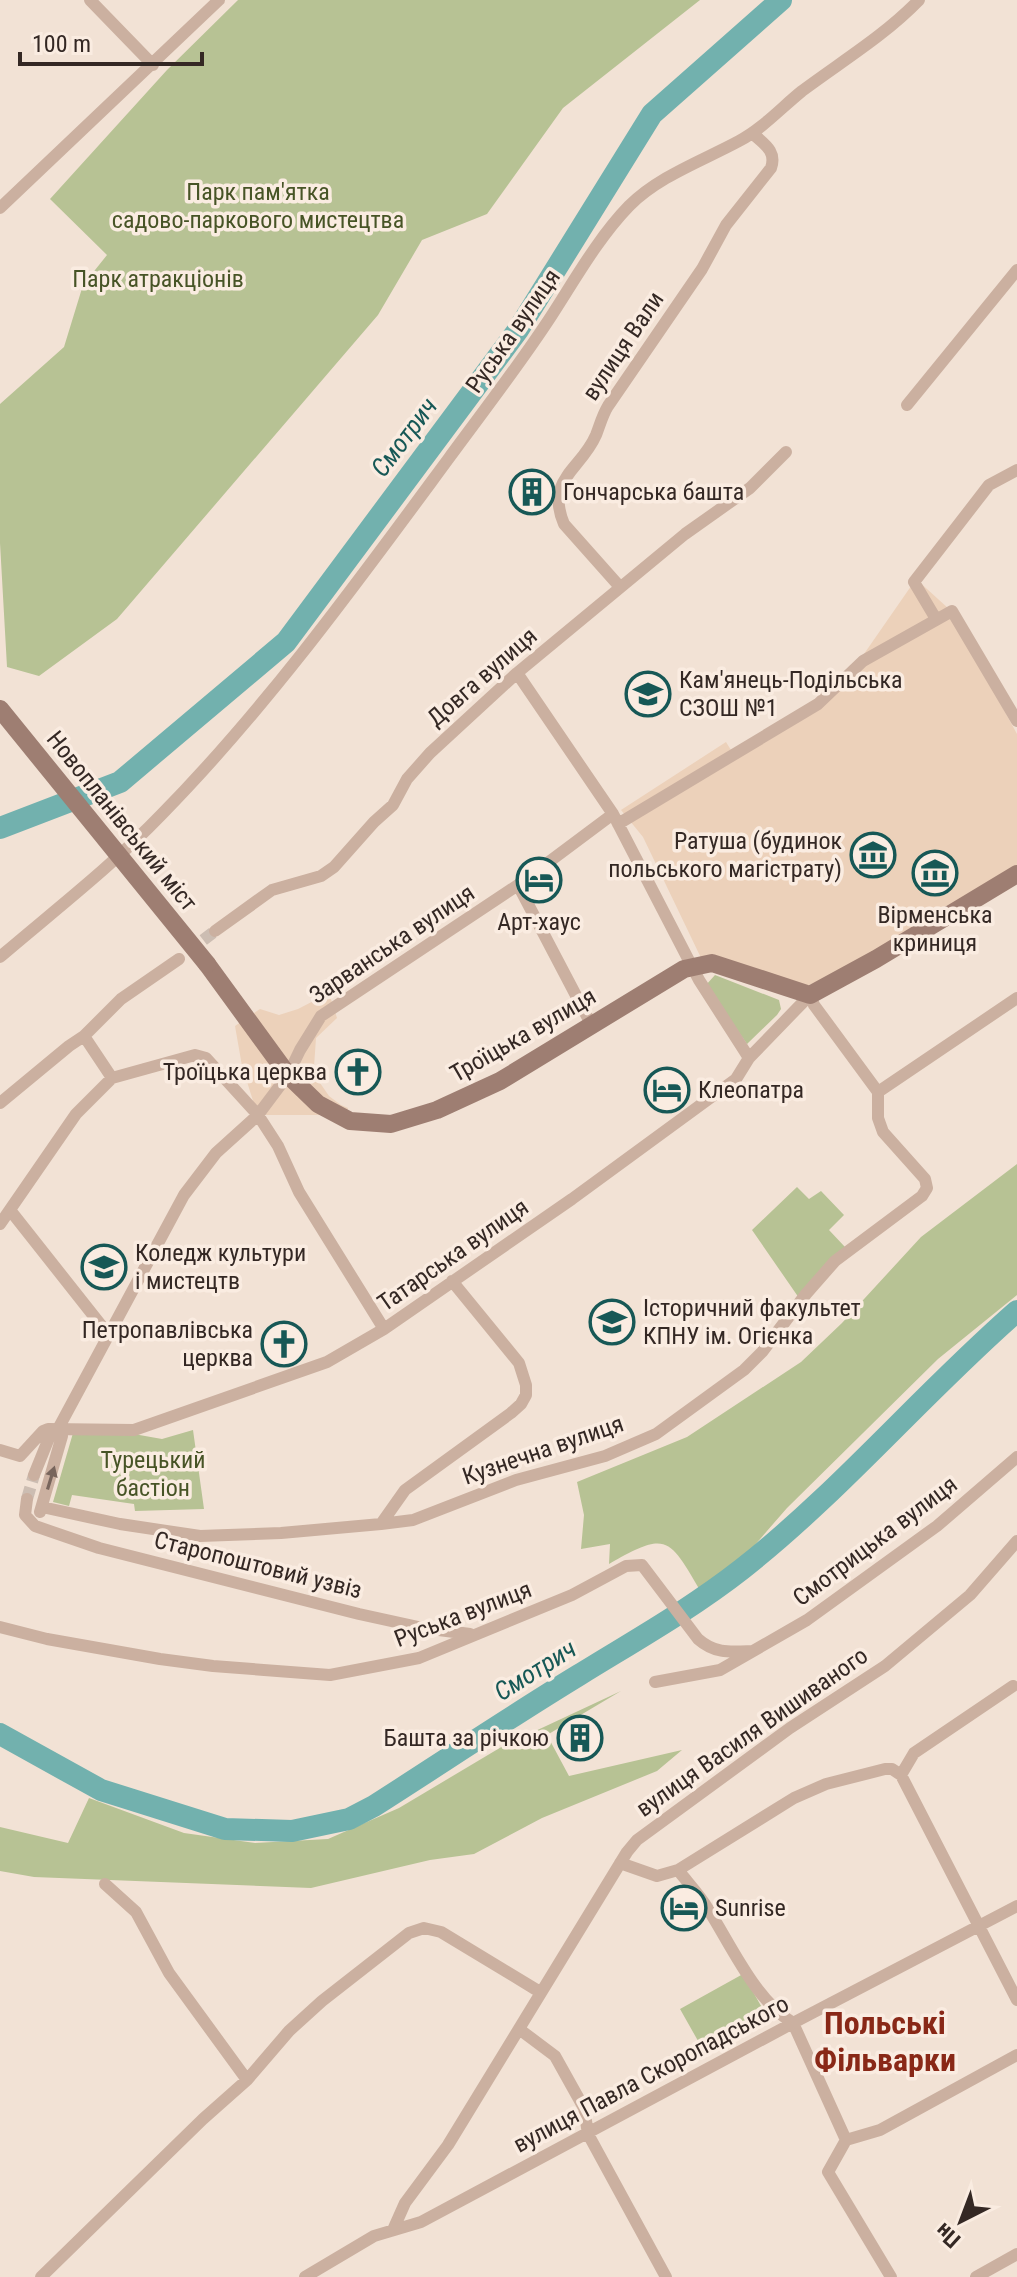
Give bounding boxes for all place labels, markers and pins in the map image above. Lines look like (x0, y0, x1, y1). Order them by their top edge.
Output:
building icon: Гончарська башта (508, 468, 556, 516)
place label: Гончарська башта (563, 478, 744, 506)
place label: Кам'янець-Подільська СЗОШ №1 (679, 666, 903, 722)
school or university icon: Кам'янець-Подільська СЗОШ №1 (624, 670, 672, 718)
place label: Ратуша (будинок польського магістрату) (608, 827, 842, 883)
museum icon: Ратуша (будинок польського магістрату) (849, 831, 897, 879)
museum icon: Вірменська криниця (911, 849, 959, 897)
hotel icon: Арт-хаус (515, 856, 563, 904)
place label: Вірменська криниця (877, 901, 993, 957)
place label: Арт-хаус (497, 908, 581, 936)
church icon: Троїцька церква (334, 1048, 382, 1096)
place label: Троїцька церква (163, 1058, 327, 1086)
hotel icon: Клеопатра (643, 1066, 691, 1114)
place label: Клеопатра (698, 1076, 804, 1104)
place label: Коледж культури і мистецтв (135, 1239, 306, 1295)
school or university icon: Коледж культури і мистецтв (80, 1243, 128, 1291)
place label: Історичний факультет КПНУ ім. Огієнка (643, 1294, 861, 1350)
school or university icon: Історичний факультет КПНУ ім. Огієнка (588, 1298, 636, 1346)
place label: Петропавлівська церква (82, 1316, 253, 1372)
church icon: Петропавлівська церква (260, 1320, 308, 1368)
building icon: Башта за річкою (556, 1714, 604, 1762)
place label: Башта за річкою (384, 1724, 549, 1752)
hotel icon: Sunrise (660, 1884, 708, 1932)
place label: Sunrise (715, 1894, 786, 1922)

